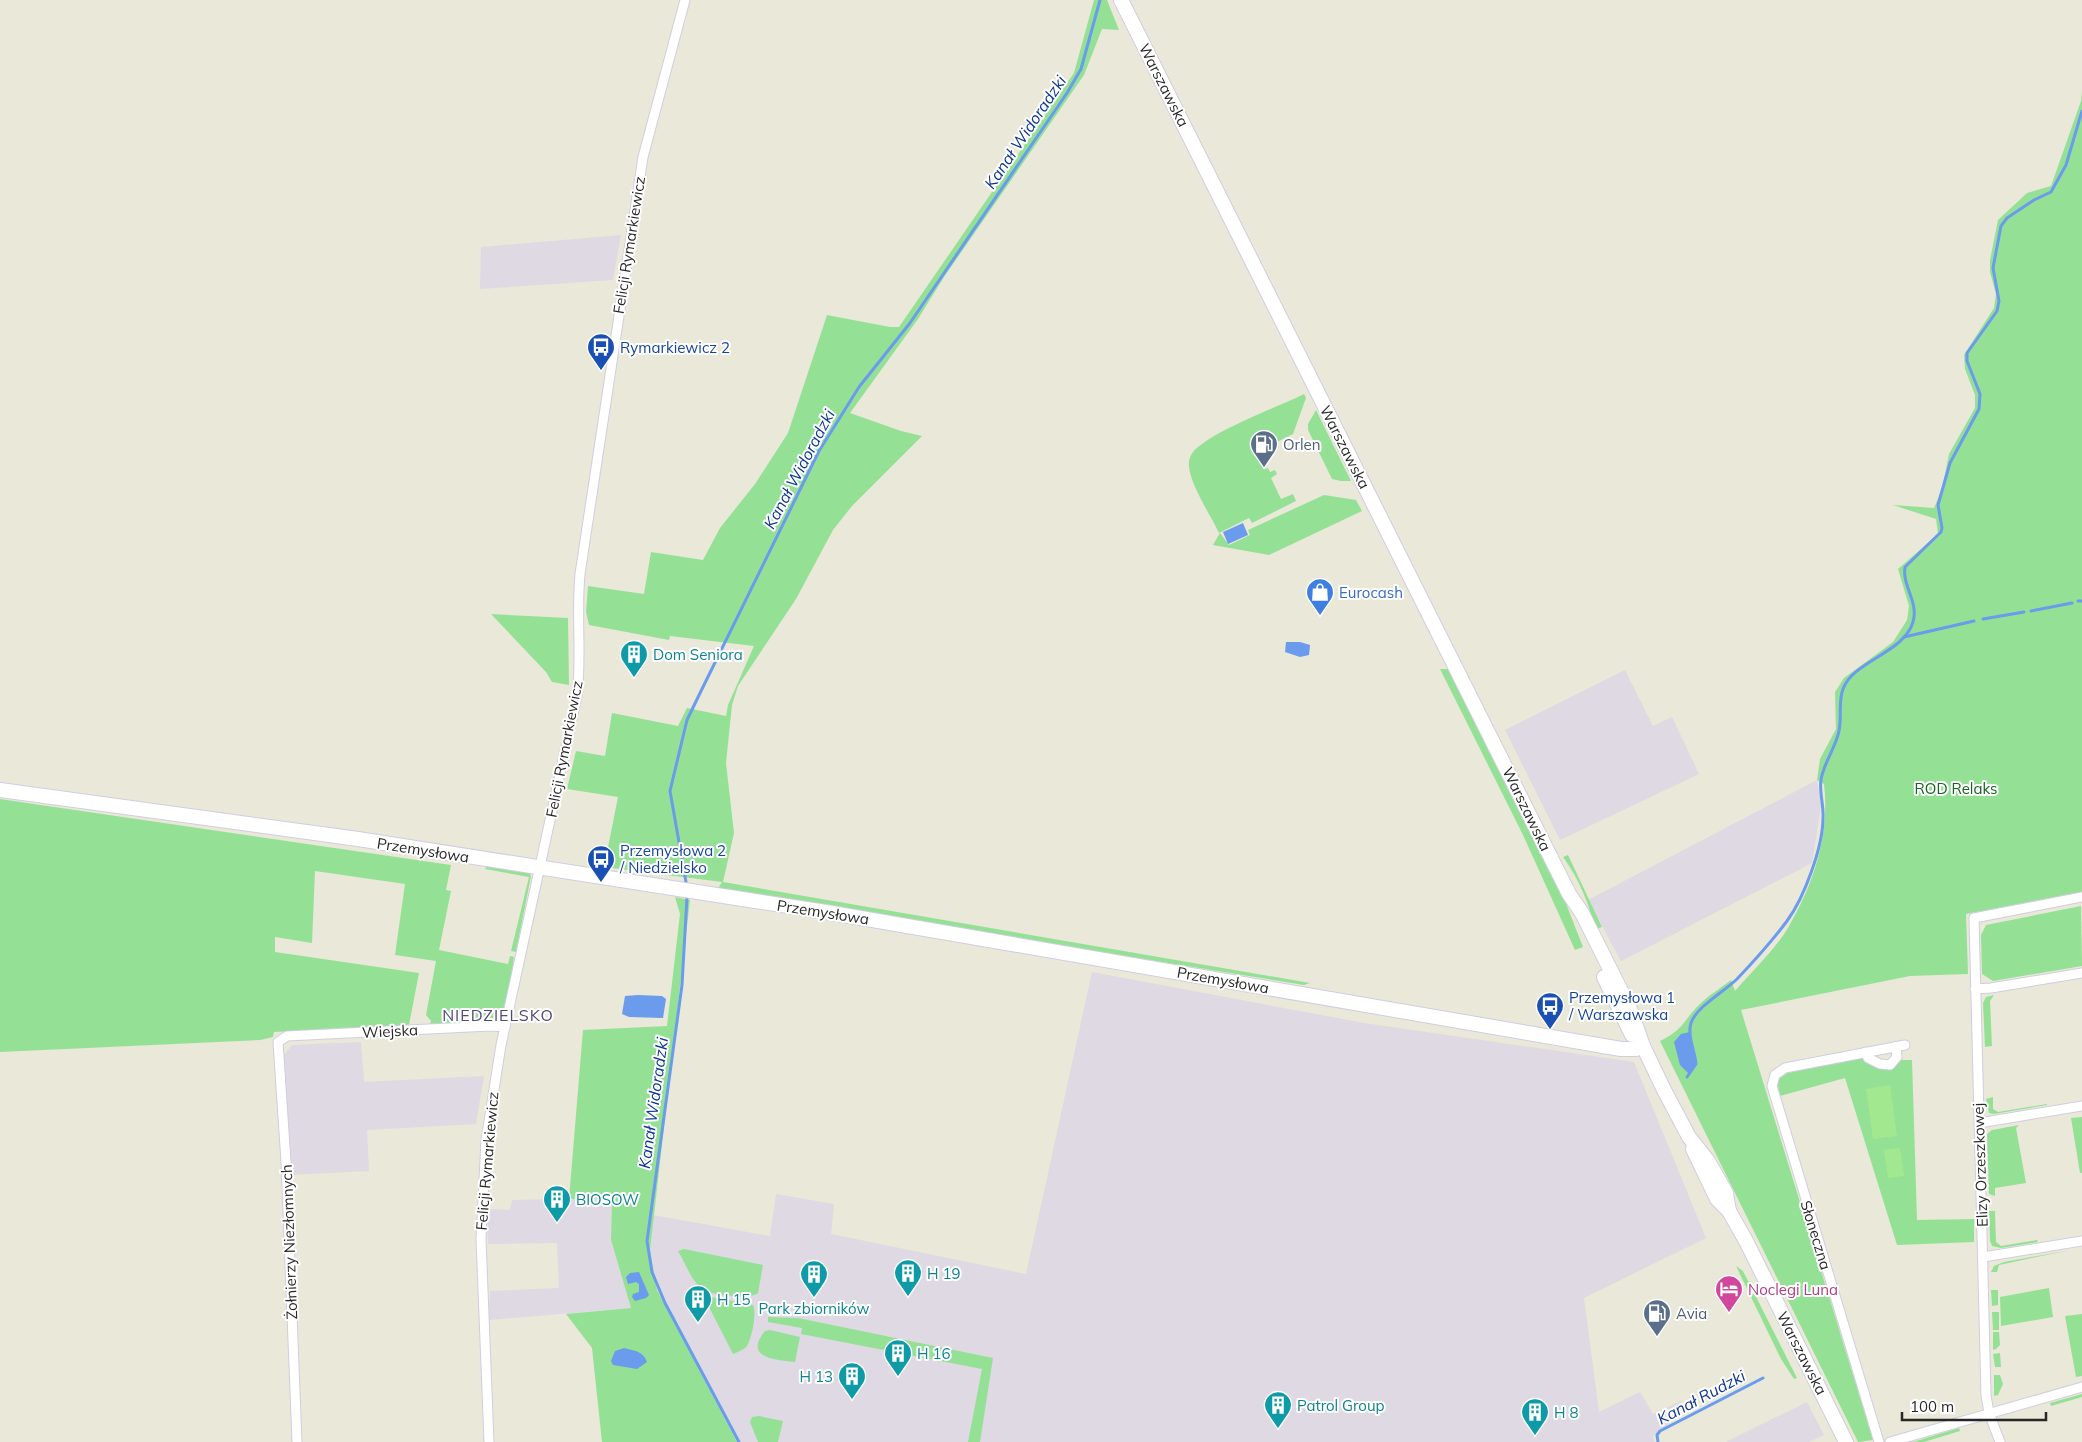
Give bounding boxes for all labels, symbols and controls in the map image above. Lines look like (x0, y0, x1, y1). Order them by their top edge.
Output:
street label: Warszawska (1135, 40, 1193, 130)
water label: Kanał Widoradzki (980, 71, 1070, 192)
street label: Felicji Rymarkiewicz (609, 175, 649, 315)
bus stop icon: Rymarkiewicz 2 (586, 332, 616, 371)
place label: Rymarkiewicz 2 (620, 338, 730, 357)
street label: Warszawska (1316, 402, 1374, 492)
water label: Kanał Widoradzki (759, 406, 839, 532)
fuel station icon: Orlen (1249, 429, 1279, 468)
place label: Orlen (1283, 435, 1321, 454)
shop icon: Eurocash (1305, 577, 1335, 616)
place label: Eurocash (1339, 583, 1403, 602)
building icon: Dom Seniora (619, 639, 649, 678)
place label: Dom Seniora (653, 645, 743, 664)
street label: Felicji Rymarkiewicz (541, 679, 587, 819)
street label: Warszawska (1498, 764, 1556, 854)
park label: ROD Relaks (1915, 779, 1997, 798)
street label: Przemysłowa (376, 833, 470, 867)
place label: Przemysłowa 2 / Niedzielsko (619, 841, 726, 877)
bus stop icon: Przemysłowa 2 / Niedzielsko (586, 844, 616, 883)
street label: Przemysłowa (776, 895, 870, 929)
street label: Przemysłowa (1175, 963, 1271, 997)
place label: Przemysłowa 1 / Warszawska (1568, 988, 1675, 1024)
bus stop icon: Przemysłowa 1 / Warszawska (1535, 991, 1565, 1030)
district label: NIEDZIELSKO (442, 1005, 554, 1025)
street label: Wiejska (362, 1020, 418, 1042)
water label: Kanał Widoradzki (634, 1036, 672, 1170)
street label: Felicji Rymarkiewicz (471, 1091, 503, 1231)
street label: Elizy Orzeszkowej (1968, 1103, 1992, 1227)
street label: Żołnierzy Niezłomnych (277, 1164, 301, 1320)
building icon: BIOSOW (542, 1184, 572, 1223)
place label: BIOSOW (576, 1190, 639, 1209)
street label: Słoneczna (1796, 1198, 1836, 1272)
building icon: H 19 (893, 1258, 923, 1297)
building icon: Park zbiorników (799, 1259, 829, 1298)
place label: H 19 (927, 1264, 960, 1283)
hotel icon: Noclegi Luna (1714, 1274, 1744, 1313)
place label: Noclegi Luna (1748, 1280, 1838, 1299)
building icon: H 15 (683, 1284, 713, 1323)
place label: H 15 (717, 1290, 750, 1309)
fuel station icon: Avia (1642, 1298, 1672, 1337)
place label: Park zbiorników (758, 1299, 870, 1318)
place label: Avia (1676, 1304, 1707, 1323)
street label: Warszawska (1773, 1308, 1831, 1398)
building icon: H 16 (883, 1338, 913, 1377)
place label: H 16 (917, 1344, 950, 1363)
building icon: H 13 (837, 1361, 867, 1400)
water label: Kanał Rudzki (1653, 1365, 1749, 1429)
place label: H 13 (800, 1367, 833, 1386)
building icon: Patrol Group (1263, 1390, 1293, 1429)
scale bar (1902, 1390, 2046, 1422)
place label: Patrol Group (1297, 1396, 1385, 1415)
building icon: H 8 (1520, 1397, 1550, 1436)
text: 100 m (1910, 1397, 1954, 1416)
place label: H 8 (1554, 1403, 1578, 1422)

